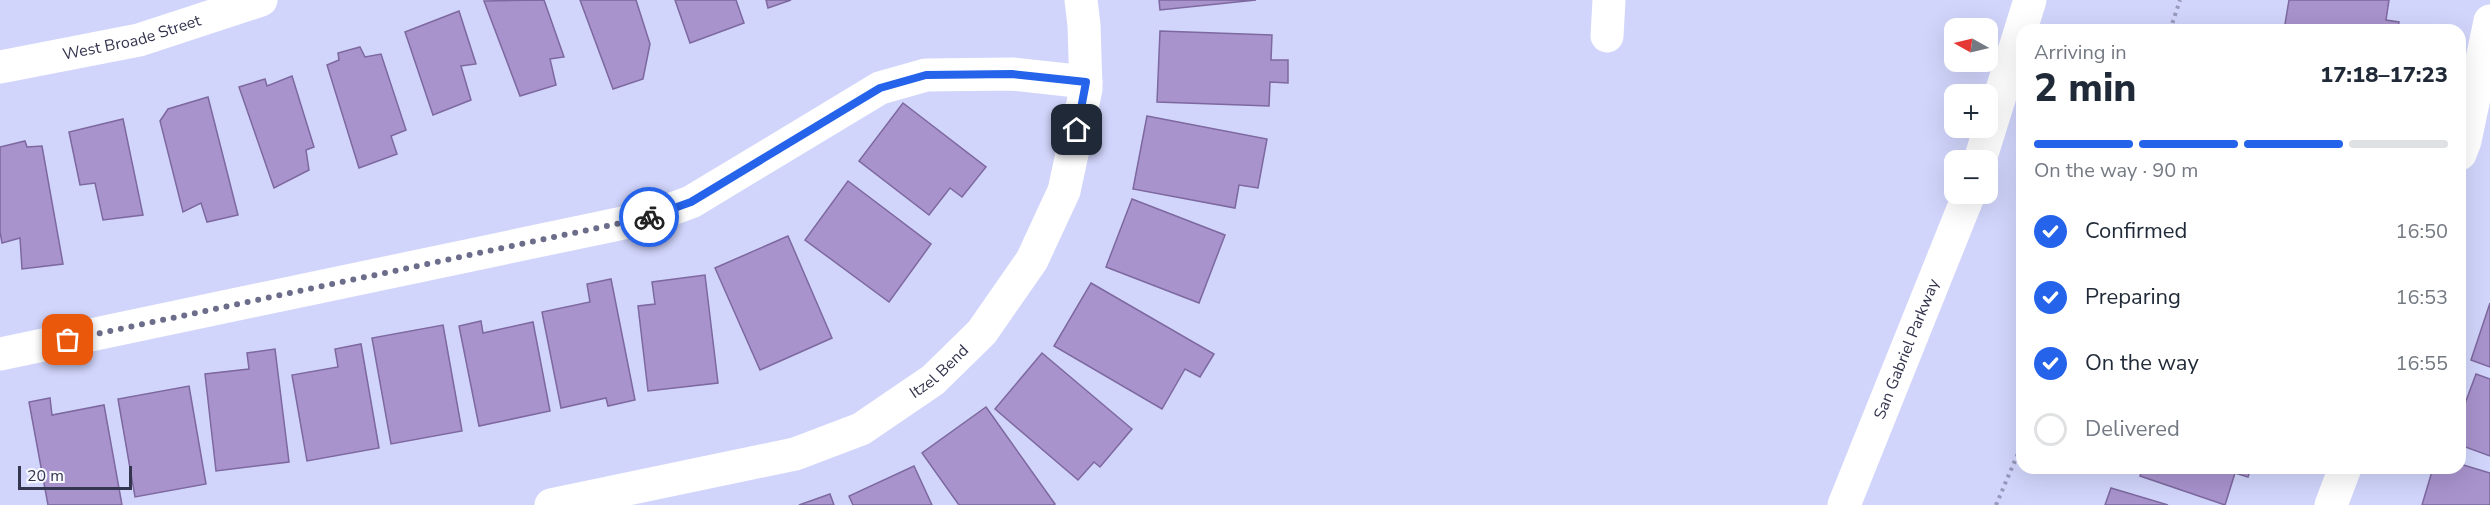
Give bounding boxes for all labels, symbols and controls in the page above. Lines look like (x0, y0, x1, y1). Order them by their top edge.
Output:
street label: West Broade Street (61, 9, 204, 66)
north arrow (1944, 18, 1998, 72)
map controls (1944, 18, 1998, 204)
text: Arriving in (2034, 39, 2127, 66)
text: 17:18–17:23 (2320, 60, 2448, 90)
text: 2 min (2034, 62, 2137, 115)
button: + (1944, 84, 1998, 138)
pin (1051, 104, 1102, 155)
icon: home (1060, 113, 1093, 146)
button: − (1944, 150, 1998, 204)
text: On the way · 90 m (2034, 157, 2198, 184)
courier (619, 187, 679, 247)
icon: bike (633, 201, 666, 234)
icon: check (2034, 215, 2067, 248)
text: Confirmed (2085, 216, 2187, 246)
text: 16:50 (2395, 218, 2448, 245)
street label: San Gabriel Parkway (1869, 275, 1945, 423)
icon: check (2034, 281, 2067, 314)
text: Preparing (2085, 282, 2181, 312)
text: 16:53 (2395, 284, 2448, 311)
pin (42, 314, 93, 365)
icon: bag (51, 323, 84, 356)
street label: Itzel Bend (905, 340, 974, 404)
icon: check (2034, 347, 2067, 380)
text: On the way (2085, 348, 2199, 378)
text: 16:55 (2395, 350, 2448, 377)
text: Delivered (2085, 414, 2180, 444)
scale bar (18, 463, 132, 490)
text: 20 m (27, 465, 64, 487)

